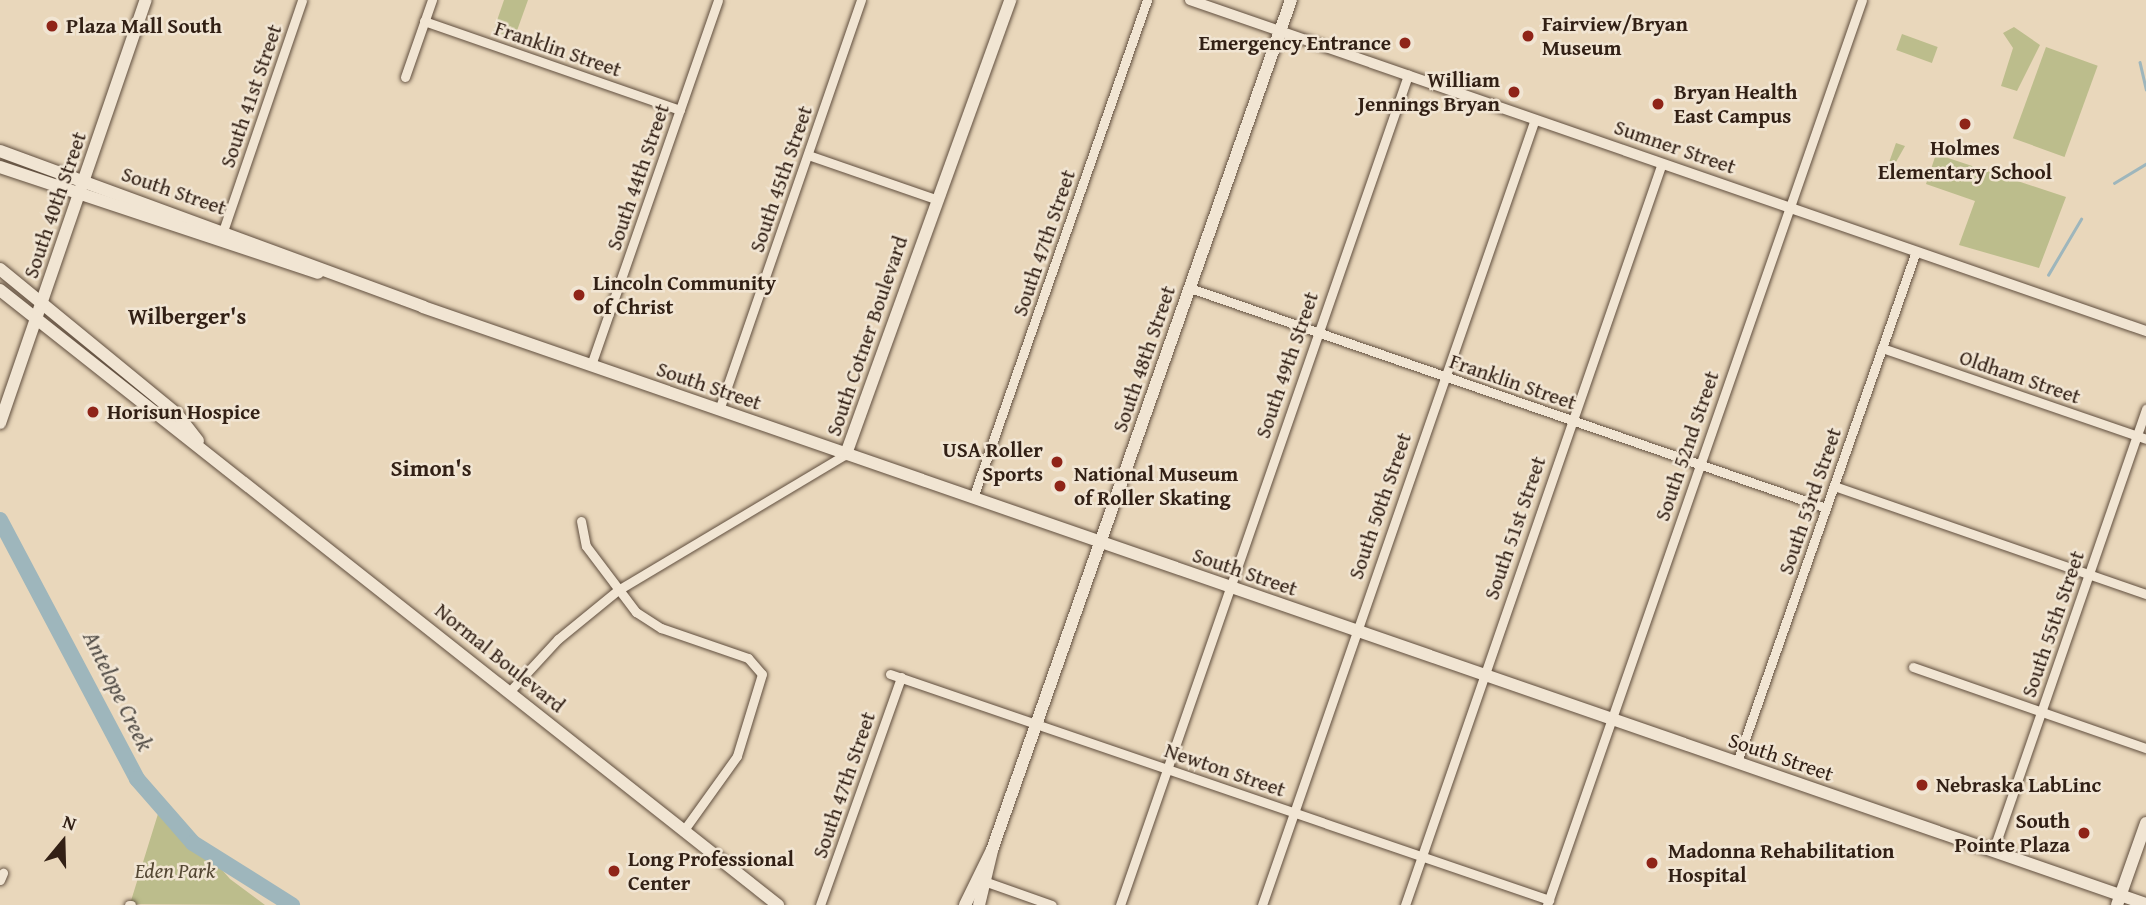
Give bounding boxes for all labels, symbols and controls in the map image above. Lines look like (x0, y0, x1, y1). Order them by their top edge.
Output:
place label: Fairview/Bryan Museum (1542, 11, 1688, 61)
place label: Plaza Mall South (66, 13, 222, 39)
street label: Franklin Street (491, 16, 625, 82)
marker: Plaza Mall South (44, 18, 60, 34)
street label: South 41st Street (215, 21, 287, 171)
marker: Fairview/Bryan Museum (1520, 28, 1536, 44)
place label: Emergency Entrance (1199, 30, 1391, 56)
marker: Emergency Entrance (1397, 35, 1413, 51)
place label: William Jennings Bryan (1358, 67, 1500, 117)
place label: Bryan Health East Campus (1674, 79, 1797, 129)
marker: William Jennings Bryan (1506, 84, 1522, 100)
marker: Bryan Health East Campus (1648, 94, 1668, 114)
street label: South 44th Street (601, 100, 675, 254)
street label: South 45th Street (744, 102, 818, 256)
street label: Sumner Street (1611, 114, 1739, 180)
marker: Holmes Elementary School (1957, 116, 1973, 132)
street label: South 40th Street (18, 128, 92, 282)
place label: Holmes Elementary School (1878, 135, 2052, 185)
street label: South Street (118, 161, 230, 221)
street label: South 47th Street (1007, 166, 1081, 320)
street label: South Cotner Boulevard (821, 233, 913, 439)
place label: Lincoln Community of Christ (593, 270, 776, 320)
street label: South 48th Street (1107, 282, 1181, 436)
marker: Lincoln Community of Christ (571, 287, 587, 303)
street label: South 49th Street (1250, 288, 1324, 442)
district label: Wilberger's (128, 302, 246, 330)
street label: Oldham Street (1956, 344, 2084, 410)
street label: Franklin Street (1446, 349, 1580, 415)
street label: South Street (653, 356, 765, 416)
street label: South 52nd Street (1650, 368, 1724, 524)
place label: Horisun Hospice (107, 399, 260, 425)
marker: Horisun Hospice (85, 404, 101, 420)
street label: South 53rd Street (1773, 424, 1847, 578)
street label: South 50th Street (1343, 429, 1417, 583)
place label: USA Roller Sports (943, 437, 1043, 487)
street label: South 51st Street (1479, 453, 1551, 603)
district label: Simon's (390, 454, 472, 482)
marker: USA Roller Sports (1049, 454, 1065, 470)
place label: National Museum of Roller Skating (1074, 461, 1238, 511)
marker: National Museum of Roller Skating (1052, 478, 1068, 494)
street label: South Street (1189, 542, 1301, 602)
street label: South 55th Street (2016, 547, 2090, 701)
street label: Normal Boulevard (430, 598, 570, 718)
water label: Antelope Creek (77, 626, 159, 756)
street label: South 47th Street (807, 708, 881, 862)
street label: South Street (1725, 727, 1837, 787)
street label: Newton Street (1161, 738, 1289, 802)
place label: Nebraska LabLinc (1936, 772, 2101, 798)
marker: Nebraska LabLinc (1914, 777, 1930, 793)
north arrow (28, 807, 98, 877)
text: N (59, 807, 80, 837)
place label: South Pointe Plaza (1955, 808, 2070, 858)
marker: South Pointe Plaza (2076, 825, 2092, 841)
place label: Madonna Rehabilitation Hospital (1668, 838, 1895, 888)
place label: Long Professional Center (628, 846, 794, 896)
marker: Madonna Rehabilitation Hospital (1642, 853, 1662, 873)
park label: Eden Park (135, 858, 215, 884)
marker: Long Professional Center (606, 863, 622, 879)

